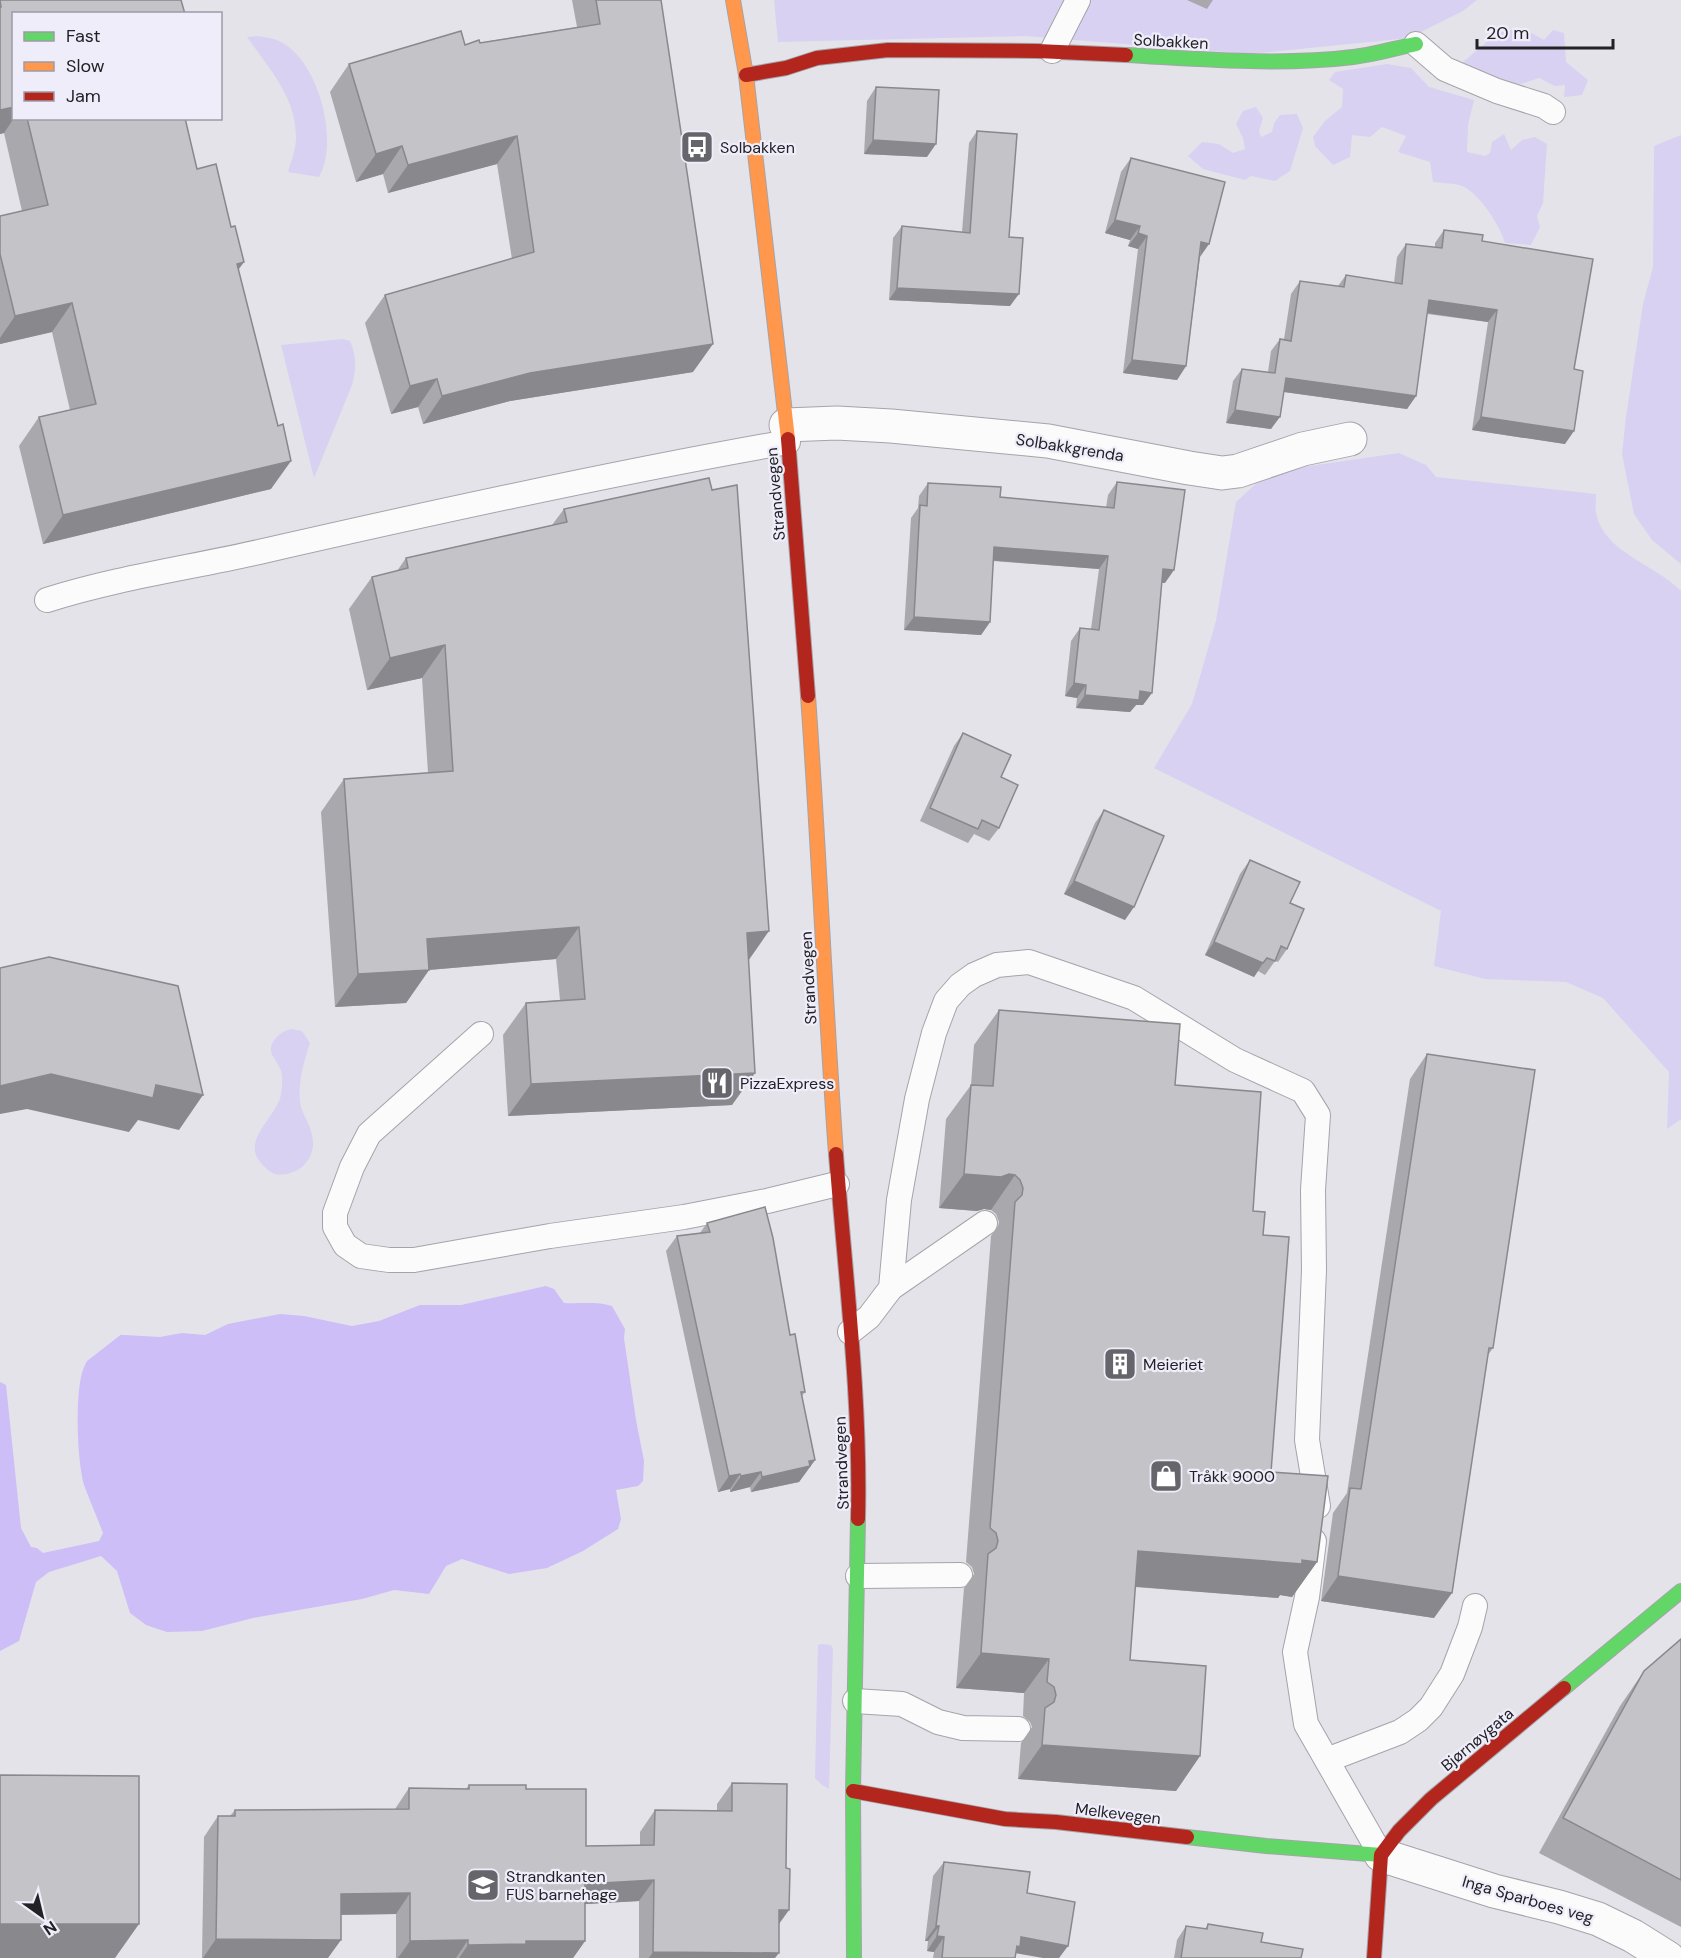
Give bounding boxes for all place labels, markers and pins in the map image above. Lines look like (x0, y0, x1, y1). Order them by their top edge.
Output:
bus stop icon: Solbakken (679, 129, 715, 165)
place label: Solbakken (720, 137, 795, 158)
restaurant icon: PizzaExpress (699, 1065, 735, 1101)
place label: PizzaExpress (740, 1073, 834, 1094)
building icon: Meieriet (1102, 1346, 1138, 1382)
place label: Meieriet (1143, 1354, 1203, 1375)
shop icon: Tråkk 9000 (1148, 1458, 1184, 1494)
place label: Tråkk 9000 (1189, 1466, 1275, 1487)
place label: Strandkanten FUS barnehage (506, 1866, 617, 1905)
school or university icon: Strandkanten FUS barnehage (465, 1867, 501, 1903)

